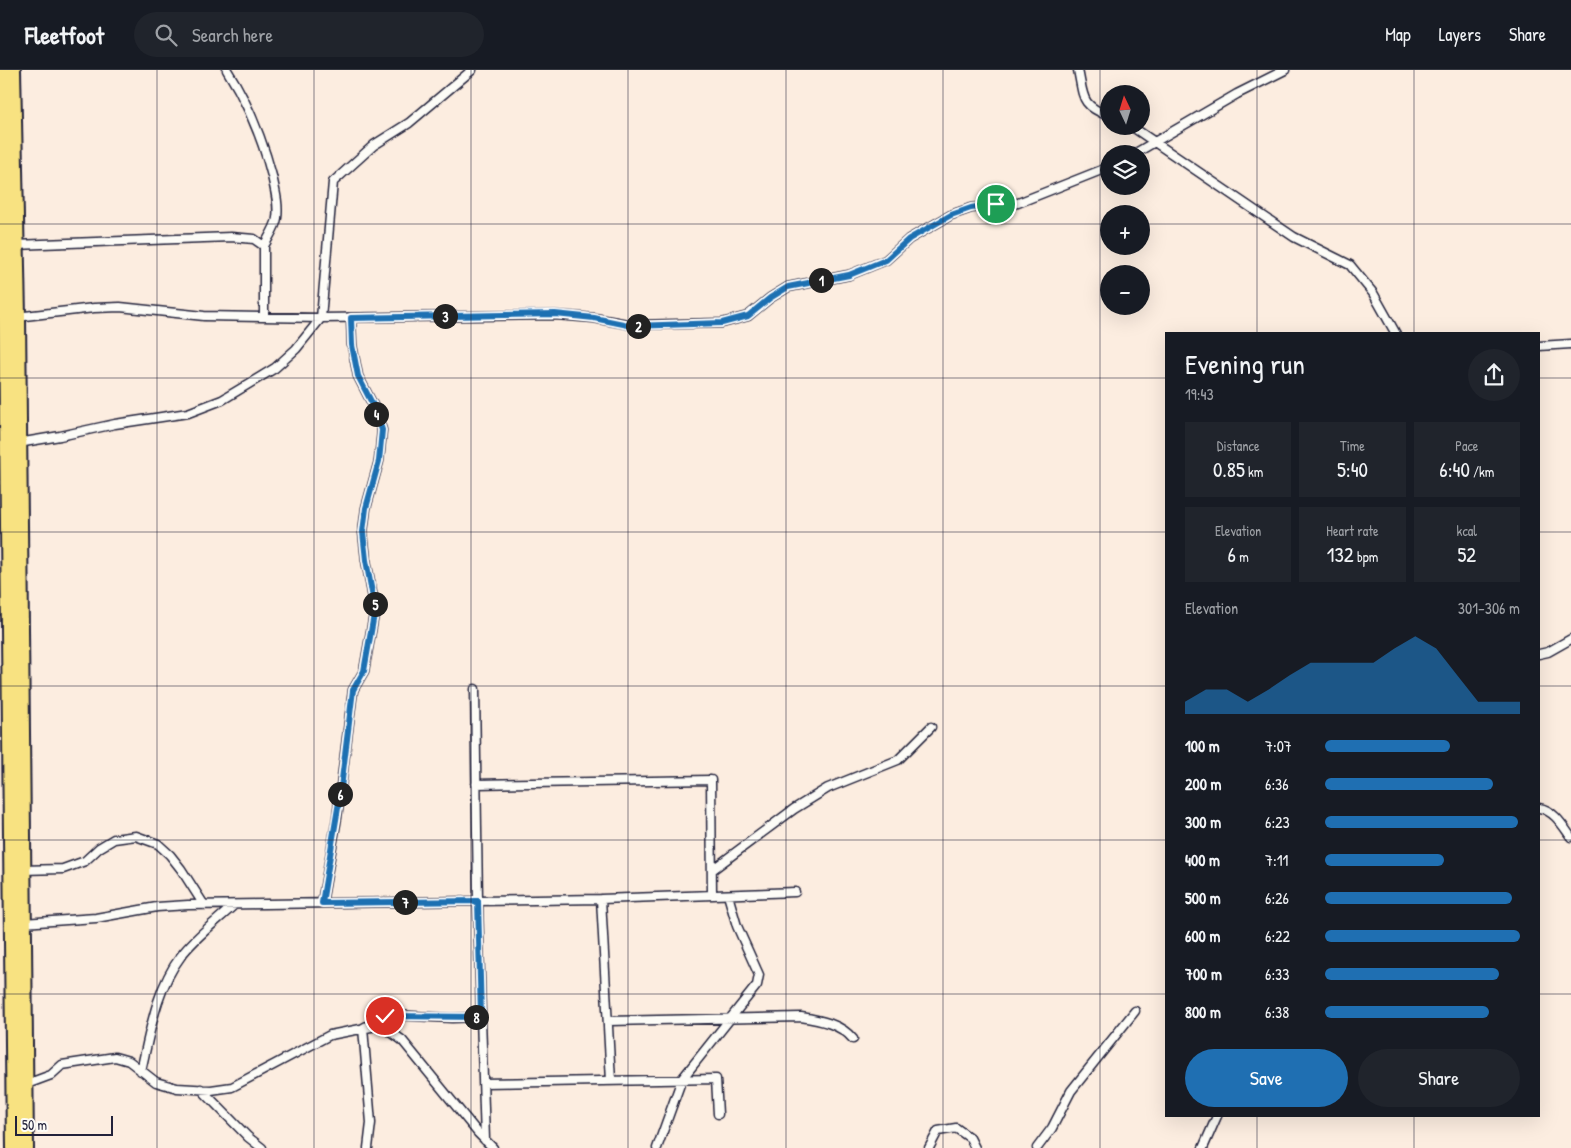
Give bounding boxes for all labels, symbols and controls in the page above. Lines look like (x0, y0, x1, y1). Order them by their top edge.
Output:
search box (134, 12, 484, 57)
text: Fleetfoot (25, 19, 104, 51)
icon: search (152, 21, 180, 49)
text: Search here (192, 22, 273, 48)
text: Map (1385, 22, 1411, 47)
text: Layers (1439, 22, 1481, 47)
text: Share (1509, 22, 1546, 47)
north arrow (1100, 85, 1150, 135)
map controls (1100, 85, 1150, 315)
button: layers (1100, 145, 1150, 195)
pin (975, 183, 1017, 225)
icon: arrive (982, 190, 1010, 218)
button: + (1100, 205, 1150, 255)
button: − (1100, 265, 1150, 315)
pin: 1 (808, 268, 834, 292)
text: 1 (819, 271, 824, 290)
pin: 3 (432, 304, 458, 328)
text: 3 (442, 307, 449, 326)
pin: 2 (626, 314, 650, 338)
text: 2 (635, 317, 642, 336)
text: Evening run (1185, 345, 1305, 383)
button: share (1468, 349, 1520, 401)
text: 19:43 (1185, 383, 1214, 405)
pin: 4 (364, 402, 388, 426)
text: 4 (374, 405, 379, 424)
text: Distance (1217, 436, 1260, 455)
text: Time (1340, 436, 1365, 455)
text: Pace (1455, 436, 1478, 455)
text: 0.85 (1213, 455, 1245, 484)
text: 5:40 (1337, 455, 1368, 484)
text: 6:40 (1439, 455, 1470, 484)
text: km (1245, 462, 1263, 481)
text: /km (1470, 462, 1494, 481)
text: Elevation (1215, 521, 1261, 540)
text: Heart rate (1326, 521, 1379, 540)
text: kcal (1457, 521, 1477, 540)
text: 6 (1228, 540, 1236, 569)
text: 132 (1327, 540, 1354, 569)
text: 52 (1457, 540, 1476, 569)
text: m (1236, 547, 1249, 566)
text: bpm (1354, 547, 1378, 566)
pin: 5 (362, 592, 388, 616)
text: 5 (373, 595, 378, 614)
text: Elevation (1185, 597, 1238, 619)
text: 301–306 m (1458, 597, 1520, 619)
text: 100 m (1185, 735, 1220, 757)
text: 7:07 (1265, 735, 1292, 757)
text: 200 m (1185, 773, 1221, 795)
text: 6:36 (1265, 773, 1289, 795)
pin: 6 (328, 782, 352, 806)
text: 6 (338, 785, 343, 804)
text: 300 m (1185, 811, 1221, 833)
text: 6:23 (1265, 811, 1290, 833)
text: 400 m (1185, 849, 1220, 871)
text: 7:11 (1265, 849, 1288, 871)
text: 500 m (1185, 887, 1221, 909)
text: 6:26 (1265, 887, 1289, 909)
pin: 7 (392, 890, 418, 914)
text: 7 (402, 893, 409, 912)
text: 600 m (1185, 925, 1220, 947)
text: 6:22 (1265, 925, 1290, 947)
text: 700 m (1185, 963, 1222, 985)
text: 6:33 (1265, 963, 1289, 985)
pin (364, 995, 406, 1037)
text: 800 m (1185, 1001, 1221, 1023)
text: 6:38 (1265, 1001, 1289, 1023)
icon: check (371, 1002, 399, 1030)
pin: 8 (464, 1004, 488, 1030)
text: 8 (473, 1008, 480, 1027)
button: Save (1185, 1049, 1348, 1107)
button: Share (1358, 1049, 1520, 1107)
scale bar (15, 1113, 112, 1136)
text: 50 m (22, 1115, 47, 1134)

